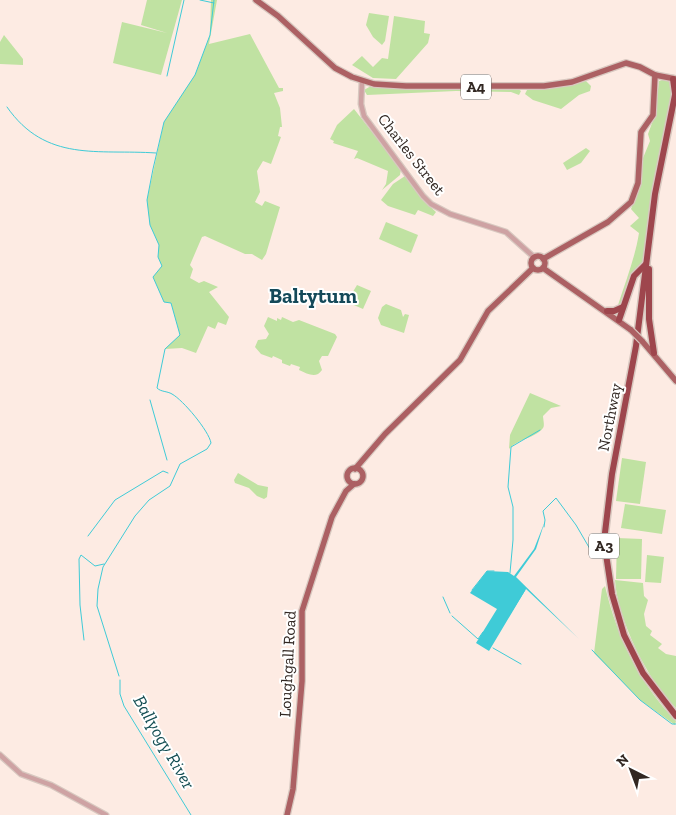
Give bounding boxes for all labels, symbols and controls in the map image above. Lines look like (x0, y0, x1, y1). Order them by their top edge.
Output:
road number: A4 (461, 74, 491, 100)
street label: Charles Street (374, 110, 449, 199)
district label: Baltytum (269, 283, 358, 308)
street label: Northway (594, 381, 626, 453)
road number: A3 (589, 534, 619, 558)
street label: Loughgall Road (275, 610, 300, 718)
water label: Ballyogy River (128, 691, 200, 793)
north arrow (606, 745, 656, 795)
text: N (613, 751, 633, 771)

